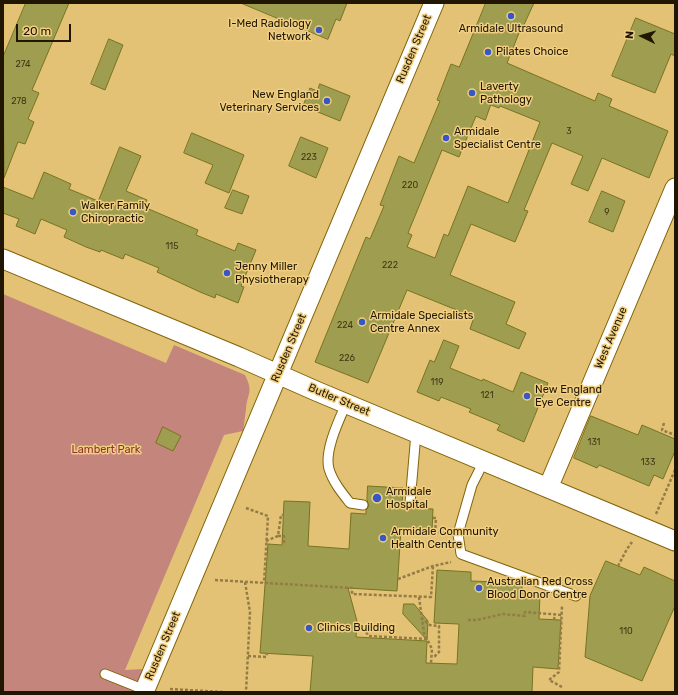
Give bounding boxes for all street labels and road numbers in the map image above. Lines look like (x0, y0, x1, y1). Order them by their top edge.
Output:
street label: Rusden Street (394, 13, 434, 85)
street label: West Avenue (592, 305, 630, 371)
street label: Rusden Street (269, 312, 309, 384)
street label: Butler Street (306, 381, 372, 419)
street label: Rusden Street (143, 610, 183, 682)

